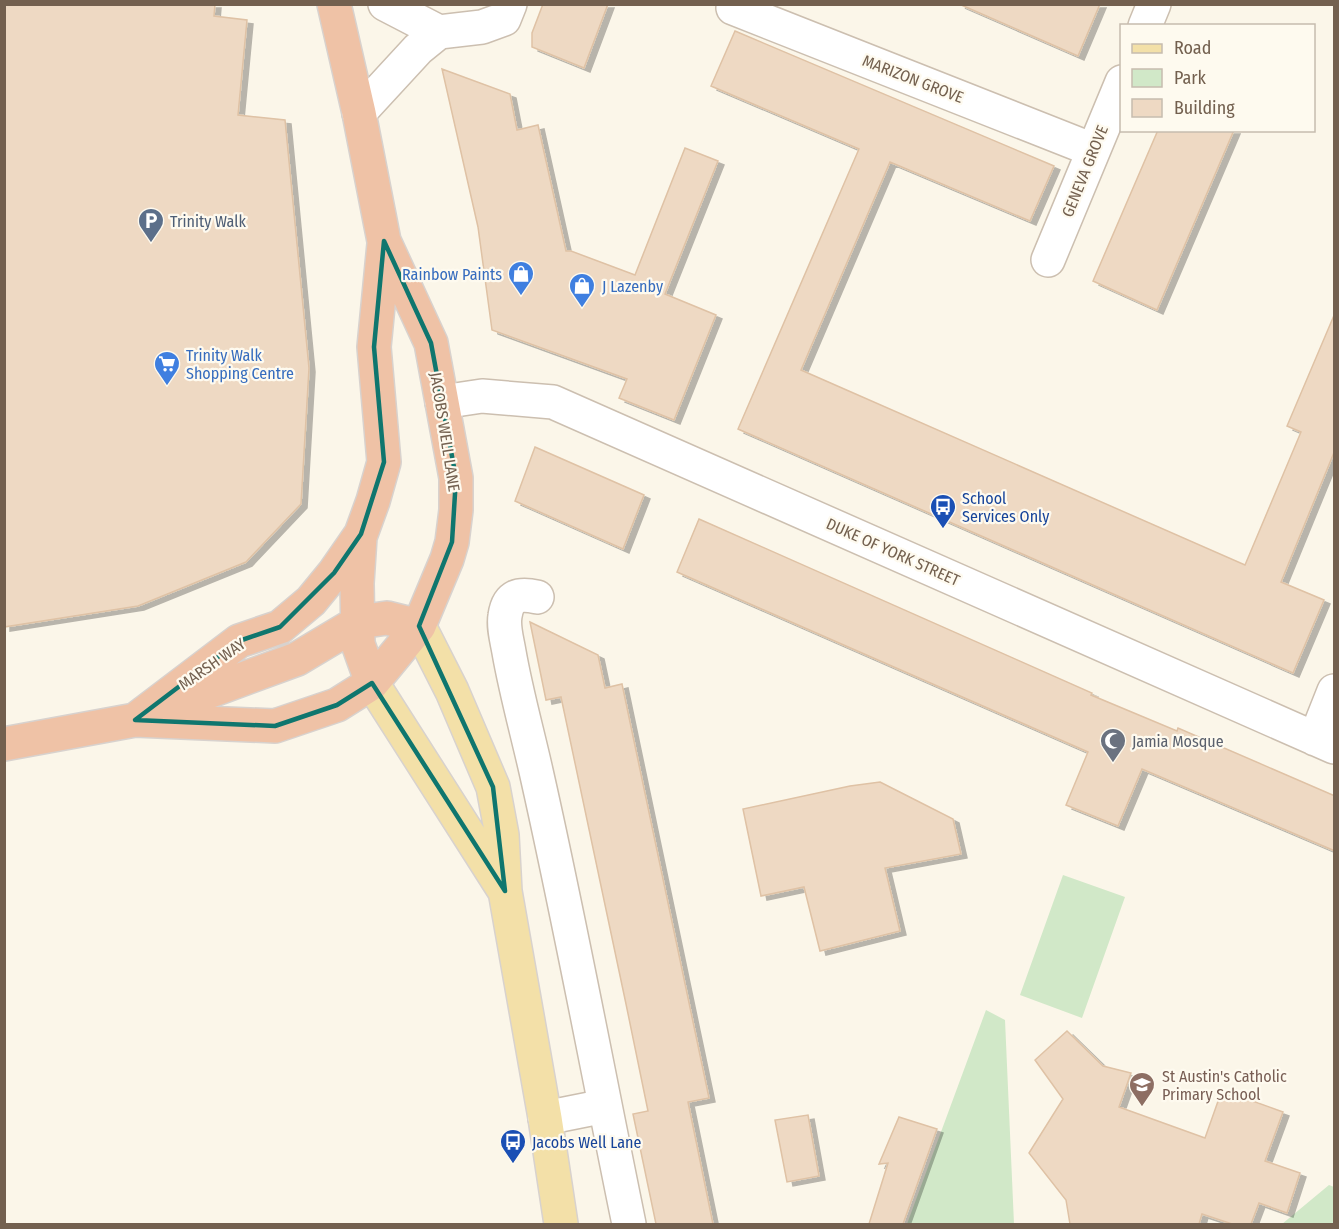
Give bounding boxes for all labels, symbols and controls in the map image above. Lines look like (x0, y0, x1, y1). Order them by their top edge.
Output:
legend (1120, 24, 1315, 132)
text: Road (1174, 37, 1211, 59)
street label: MARIZON GROVE (860, 51, 966, 107)
text: Park (1174, 67, 1207, 89)
text: Building (1174, 97, 1235, 119)
street label: GENEVA GROVE (1058, 122, 1112, 220)
parking icon: Trinity Walk (136, 206, 166, 244)
place label: Trinity Walk (170, 212, 246, 231)
shop icon: Rainbow Paints (506, 259, 536, 297)
place label: Rainbow Paints (402, 265, 502, 284)
shop icon: J Lazenby (567, 271, 597, 309)
place label: J Lazenby (602, 277, 664, 296)
place label: Trinity Walk Shopping Centre (186, 346, 294, 383)
supermarket icon: Trinity Walk Shopping Centre (152, 349, 182, 387)
street label: JACOBS WELL LANE (426, 371, 464, 493)
place label: School Services Only (962, 489, 1050, 526)
bus stop icon: School Services Only (928, 492, 958, 530)
street label: DUKE OF YORK STREET (823, 514, 963, 590)
street label: MARSH WAY (175, 634, 249, 694)
mosque icon: Jamia Mosque (1098, 726, 1128, 764)
place label: Jamia Mosque (1132, 732, 1224, 751)
place label: St Austin's Catholic Primary School (1162, 1067, 1287, 1104)
school or university icon: St Austin's Catholic Primary School (1127, 1070, 1157, 1108)
bus stop icon: Jacobs Well Lane (498, 1127, 528, 1165)
place label: Jacobs Well Lane (532, 1133, 641, 1152)

